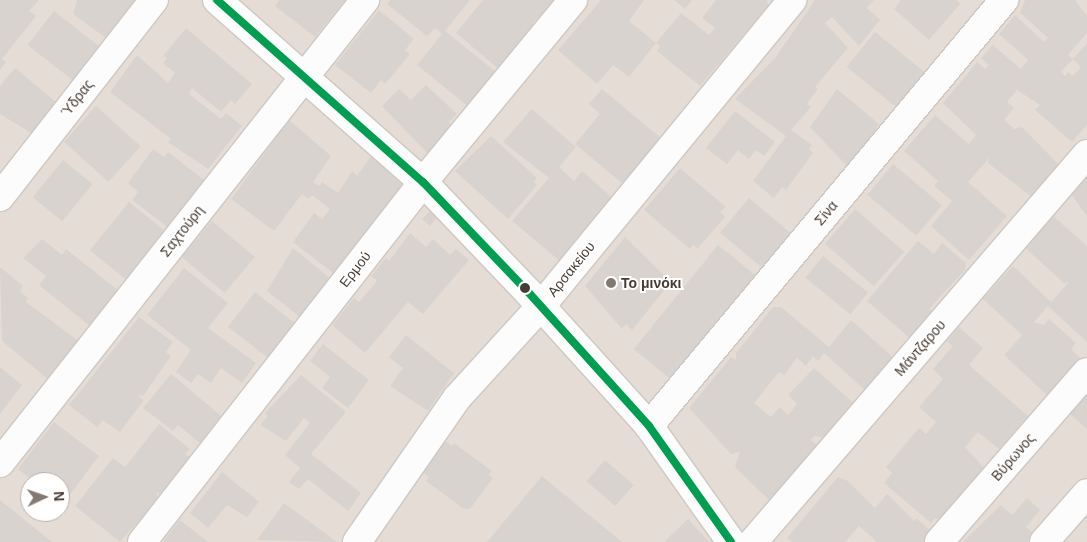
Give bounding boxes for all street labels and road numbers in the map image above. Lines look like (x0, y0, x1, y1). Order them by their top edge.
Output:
street label: Ύδρας (57, 76, 97, 120)
street label: Σίνα (811, 197, 841, 229)
street label: Σαχτούρη (157, 202, 207, 260)
street label: Αρσακείου (544, 238, 598, 300)
street label: Ερμού (336, 248, 374, 290)
street label: Μάντζαρου (891, 317, 949, 379)
street label: Βύρωνος (988, 430, 1038, 484)

